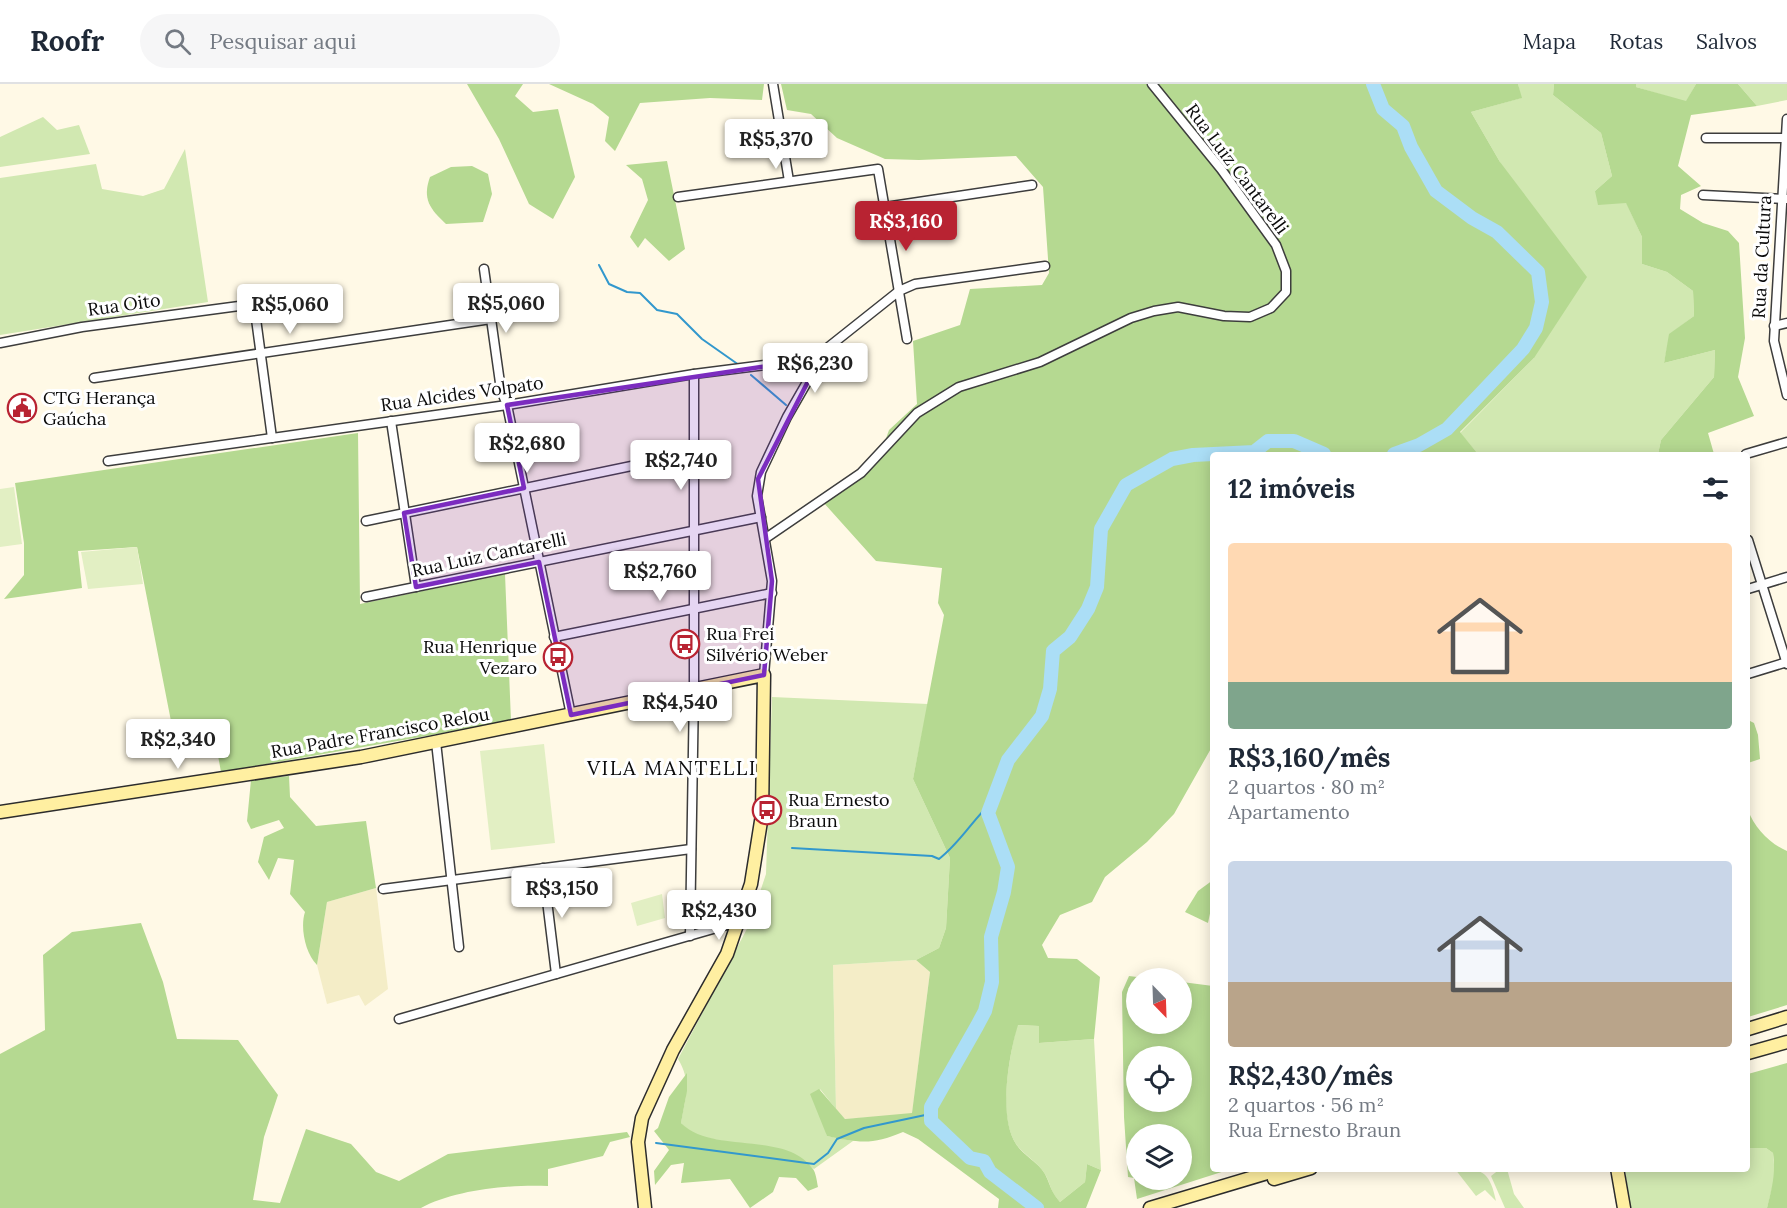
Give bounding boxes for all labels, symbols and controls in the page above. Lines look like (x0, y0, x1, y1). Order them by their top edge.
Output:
search box (140, 14, 560, 68)
text: Roofr (30, 23, 104, 59)
icon: search (161, 25, 194, 58)
text: Pesquisar aqui (209, 27, 356, 55)
text: Mapa (1523, 28, 1576, 55)
text: Rotas (1609, 28, 1663, 55)
text: Salvos (1696, 28, 1757, 55)
street label: Rua Luiz Cantarelli (1181, 99, 1294, 238)
pin: R$5,370 (721, 119, 831, 170)
text: R$5,370 (739, 126, 813, 151)
street label: Rua da Cultura (1747, 195, 1776, 319)
pin: R$3,160 (851, 201, 961, 252)
text: R$3,160 (869, 208, 943, 233)
pin: R$5,060 (451, 283, 561, 334)
pin: R$5,060 (235, 284, 345, 335)
street label: Rua Oito (86, 288, 162, 321)
text: R$5,060 (467, 290, 545, 315)
text: R$5,060 (251, 291, 329, 316)
pin: R$6,230 (760, 343, 870, 394)
text: R$6,230 (777, 350, 853, 375)
street label: Rua Alcides Volpato (379, 371, 545, 416)
place label: CTG Herança Gaúcha (43, 386, 156, 430)
public building icon: CTG Herança Gaúcha (6, 392, 38, 424)
pin: R$2,680 (472, 423, 582, 474)
text: R$2,680 (489, 430, 565, 455)
pin: R$2,740 (626, 440, 736, 491)
text: R$2,740 (644, 447, 718, 472)
text: 12 imóveis (1228, 472, 1355, 505)
icon: filters (1699, 472, 1732, 505)
street label: Rua Luiz Cantarelli (410, 527, 568, 582)
pin: R$2,760 (605, 551, 715, 602)
text: R$2,760 (623, 558, 697, 583)
icon: home (1426, 582, 1534, 690)
place label: Rua Frei Silvério Weber (706, 622, 828, 666)
bus stop icon: Rua Frei Silvério Weber (669, 628, 701, 660)
place label: Rua Henrique Vezaro (423, 635, 537, 679)
bus stop icon: Rua Henrique Vezaro (542, 641, 574, 673)
pin: R$4,540 (625, 682, 735, 733)
text: R$4,540 (642, 689, 718, 714)
street label: Rua Padre Francisco Relou (269, 702, 491, 763)
pin: R$2,340 (123, 719, 233, 770)
text: R$2,340 (140, 726, 216, 751)
text: R$3,160/mês (1228, 741, 1390, 774)
district label: VILA MANTELLI (586, 755, 757, 780)
text: 2 quartos · 80 m² (1228, 774, 1385, 799)
place label: Rua Ernesto Braun (788, 788, 890, 832)
bus stop icon: Rua Ernesto Braun (751, 794, 783, 826)
text: Apartamento (1228, 799, 1350, 824)
pin: R$3,150 (507, 868, 617, 919)
text: R$3,150 (525, 875, 599, 900)
pin: R$2,430 (664, 890, 774, 941)
text: R$2,430 (681, 897, 757, 922)
icon: home (1426, 900, 1534, 1008)
north arrow (1126, 968, 1192, 1034)
map controls (1126, 968, 1192, 1190)
button: locate (1126, 1046, 1192, 1112)
text: R$2,430/mês (1228, 1059, 1393, 1092)
text: 2 quartos · 56 m² (1228, 1092, 1384, 1117)
text: Rua Ernesto Braun (1228, 1117, 1401, 1142)
button: layers (1126, 1124, 1192, 1190)

